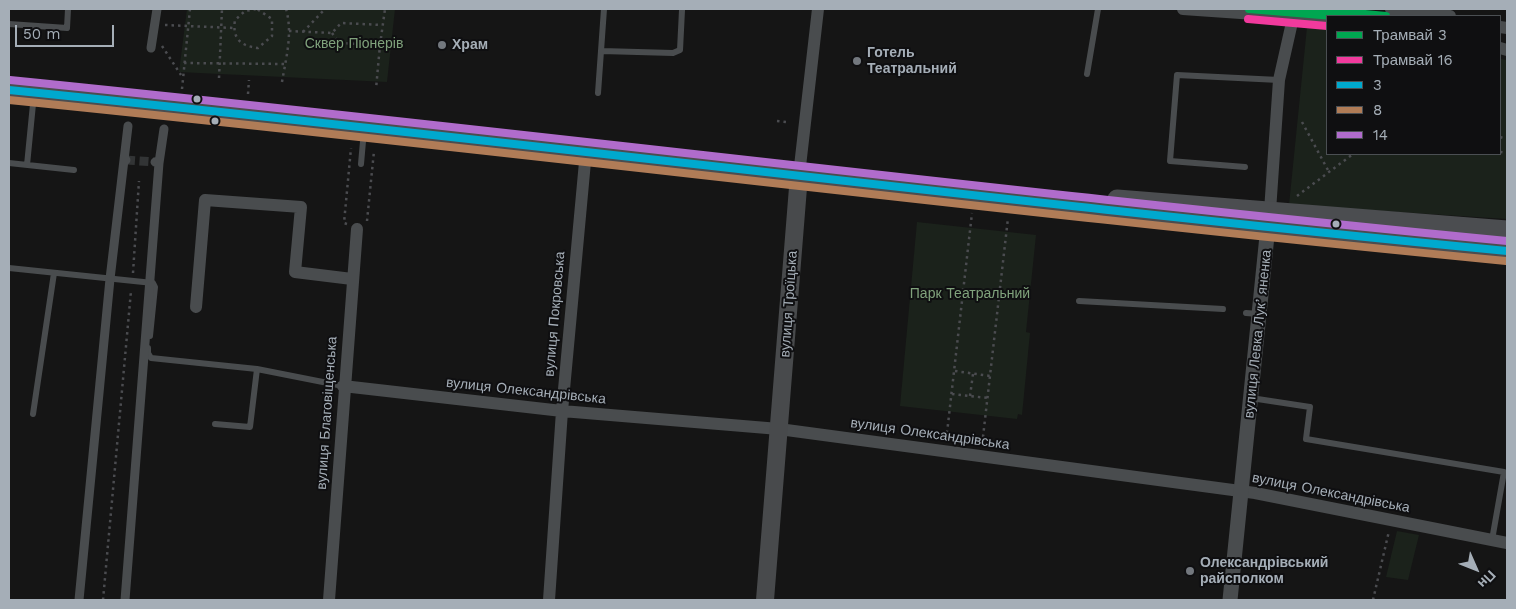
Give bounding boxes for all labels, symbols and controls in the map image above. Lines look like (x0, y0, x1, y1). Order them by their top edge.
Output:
scale bar (18, 15, 116, 47)
legend (1326, 15, 1501, 155)
text: 50 m (23, 25, 60, 43)
text: Трамвай 3 (1373, 26, 1447, 44)
park label: Сквер Піонерів (305, 36, 403, 52)
place label: Храм (452, 37, 488, 53)
marker: Храм (436, 39, 448, 51)
place label: Готель Театральний (867, 45, 957, 78)
text: Трамвай 16 (1373, 51, 1453, 69)
marker: Готель Театральний (851, 55, 863, 67)
text: 3 (1373, 76, 1382, 94)
unlabelled marker (192, 94, 202, 104)
text: 8 (1373, 101, 1382, 119)
unlabelled marker (210, 116, 220, 126)
text: 14 (1373, 126, 1388, 144)
unlabelled marker (1331, 219, 1341, 229)
street label: вулиця Левка Лукʼяненка (1241, 249, 1275, 419)
street label: вулиця Троїцька (777, 250, 801, 358)
street label: вулиця Покровська (541, 251, 569, 377)
park label: Парк Театральний (910, 286, 1030, 302)
street label: вулиця Благовіщенська (313, 336, 341, 490)
street label: вулиця Олександрівська (445, 374, 607, 408)
street label: вулиця Олександрівська (849, 415, 1011, 453)
street label: вулиця Олександрівська (1251, 469, 1411, 517)
north arrow (1451, 544, 1501, 594)
place label: Олександрівський райсполком (1200, 555, 1328, 588)
marker: Олександрівський райсполком (1184, 565, 1196, 577)
text: Пн (1475, 567, 1499, 592)

